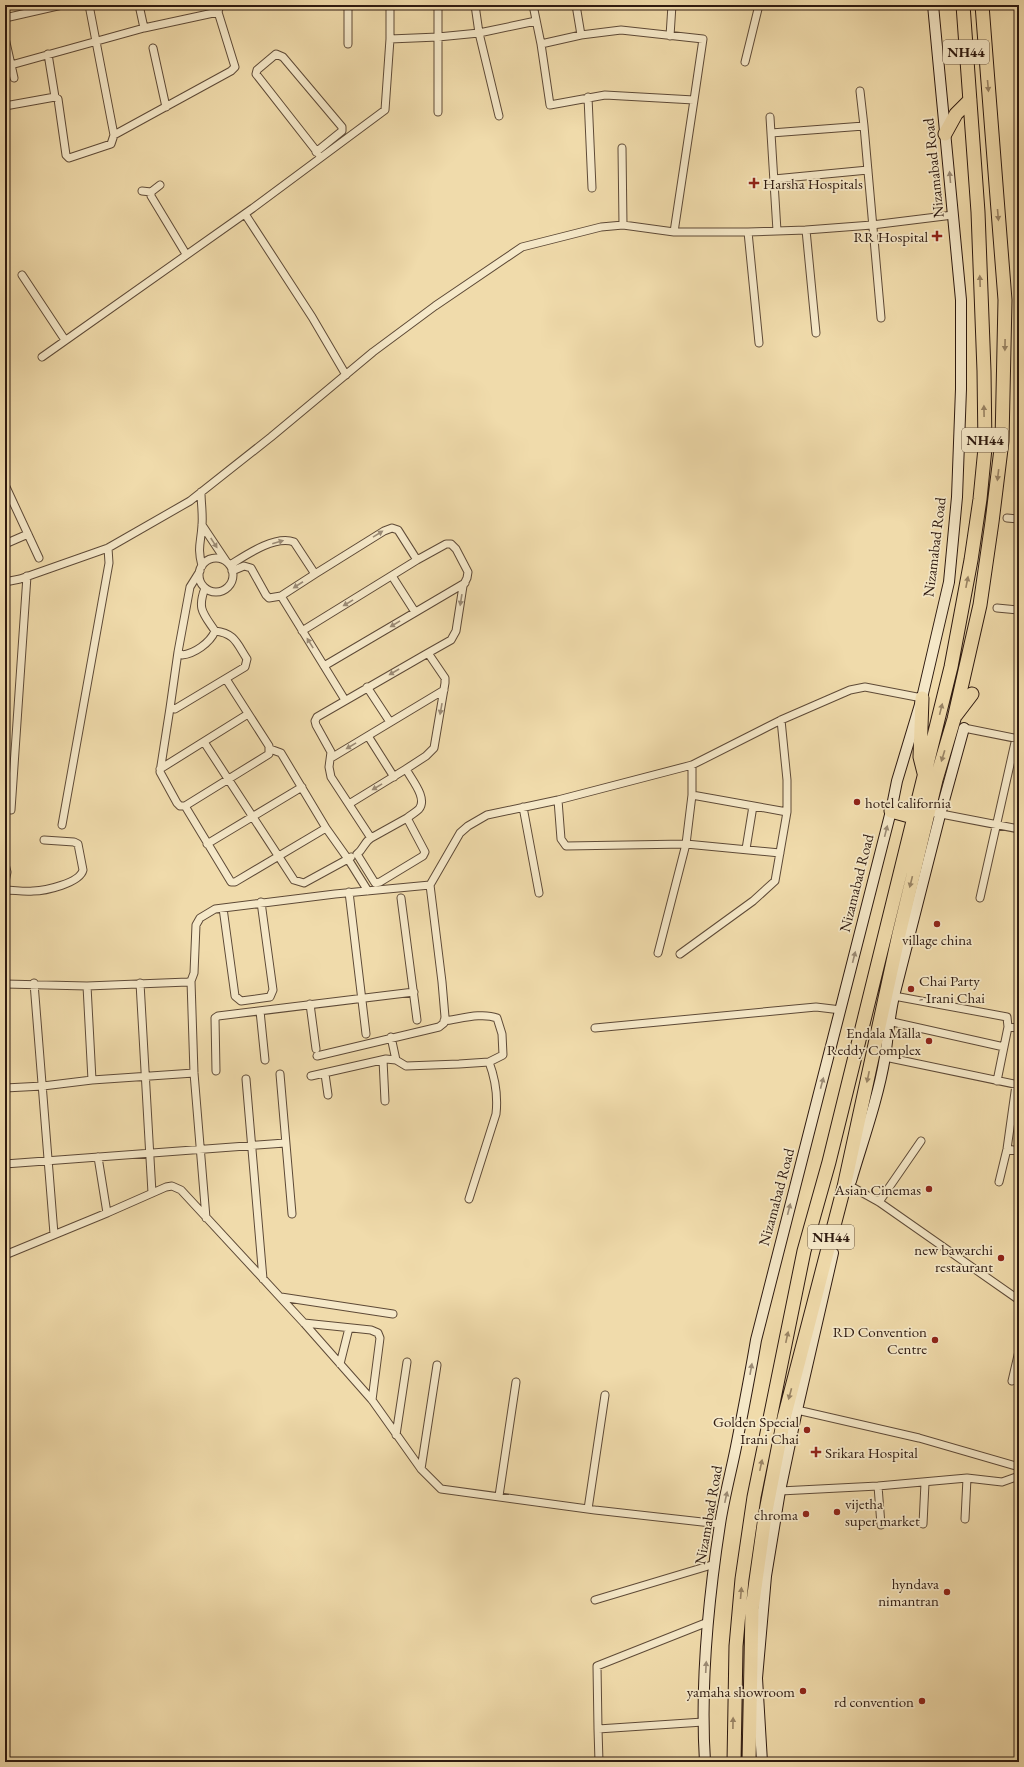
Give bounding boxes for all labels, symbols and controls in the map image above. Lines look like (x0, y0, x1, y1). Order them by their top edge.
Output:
road number: NH44 (943, 40, 989, 64)
one-way arrow (985, 80, 991, 92)
street label: Nizamabad Road (918, 117, 948, 219)
one-way arrow (947, 171, 954, 183)
place label: Harsha Hospitals (763, 174, 863, 193)
marker: Harsha Hospitals (748, 177, 760, 189)
one-way arrow (995, 209, 1002, 221)
place label: RR Hospital (853, 227, 928, 246)
marker: RR Hospital (931, 230, 943, 242)
one-way arrow (977, 275, 984, 287)
one-way arrow (1002, 339, 1008, 352)
one-way arrow (981, 404, 987, 417)
road number: NH44 (962, 428, 1008, 452)
one-way arrow (995, 469, 1001, 481)
street label: Nizamabad Road (918, 496, 950, 598)
one-way arrow (372, 531, 384, 538)
one-way arrow (211, 537, 218, 549)
one-way arrow (272, 539, 284, 545)
one-way arrow (965, 576, 971, 588)
one-way arrow (293, 581, 303, 589)
one-way arrow (458, 594, 464, 606)
one-way arrow (342, 600, 354, 607)
one-way arrow (390, 620, 400, 628)
one-way arrow (306, 638, 314, 648)
one-way arrow (388, 668, 400, 675)
one-way arrow (437, 703, 443, 715)
one-way arrow (938, 703, 944, 715)
one-way arrow (345, 742, 357, 749)
one-way arrow (940, 750, 946, 762)
one-way arrow (371, 783, 383, 790)
place label: hotel california (865, 793, 951, 812)
marker: hotel california (852, 797, 862, 807)
one-way arrow (883, 825, 889, 837)
street label: Nizamabad Road (835, 832, 877, 934)
one-way arrow (908, 876, 914, 888)
marker: village china (932, 919, 942, 929)
place label: village china (902, 930, 972, 949)
one-way arrow (851, 951, 857, 963)
place label: Chai Party - Irani Chai (919, 971, 985, 1007)
marker: Chai Party - Irani Chai (906, 984, 916, 994)
place label: Endala Malla Reddy Complex (827, 1023, 922, 1059)
marker: Endala Malla Reddy Complex (924, 1036, 934, 1046)
one-way arrow (864, 1071, 870, 1083)
one-way arrow (819, 1077, 825, 1089)
street label: Nizamabad Road (754, 1146, 798, 1248)
place label: Asian Cinemas (834, 1180, 921, 1199)
marker: Asian Cinemas (924, 1184, 934, 1194)
one-way arrow (786, 1203, 792, 1215)
road number: NH44 (808, 1225, 854, 1249)
place label: new bawarchi restaurant (914, 1240, 993, 1276)
marker: new bawarchi restaurant (996, 1253, 1006, 1263)
place label: RD Convention Centre (833, 1322, 927, 1358)
one-way arrow (784, 1331, 790, 1344)
marker: RD Convention Centre (930, 1335, 940, 1345)
one-way arrow (748, 1363, 754, 1375)
one-way arrow (787, 1388, 793, 1400)
place label: Golden Special Irani Chai (713, 1412, 799, 1448)
marker: Golden Special Irani Chai (802, 1425, 812, 1435)
place label: Srikara Hospital (825, 1443, 918, 1462)
marker: Srikara Hospital (810, 1446, 822, 1458)
one-way arrow (758, 1459, 764, 1471)
street label: Nizamabad Road (690, 1464, 726, 1566)
one-way arrow (723, 1490, 729, 1503)
place label: vijetha super market (845, 1494, 920, 1530)
place label: chroma (754, 1505, 798, 1524)
marker: vijetha super market (832, 1507, 842, 1517)
marker: chroma (801, 1509, 811, 1519)
place label: hyndava nimantran (878, 1574, 939, 1610)
one-way arrow (737, 1587, 744, 1599)
marker: hyndava nimantran (942, 1587, 952, 1597)
one-way arrow (702, 1661, 709, 1673)
place label: yamaha showroom (687, 1682, 795, 1701)
marker: yamaha showroom (798, 1686, 808, 1696)
place label: rd convention (834, 1692, 914, 1711)
marker: rd convention (917, 1696, 927, 1706)
one-way arrow (730, 1717, 737, 1729)

